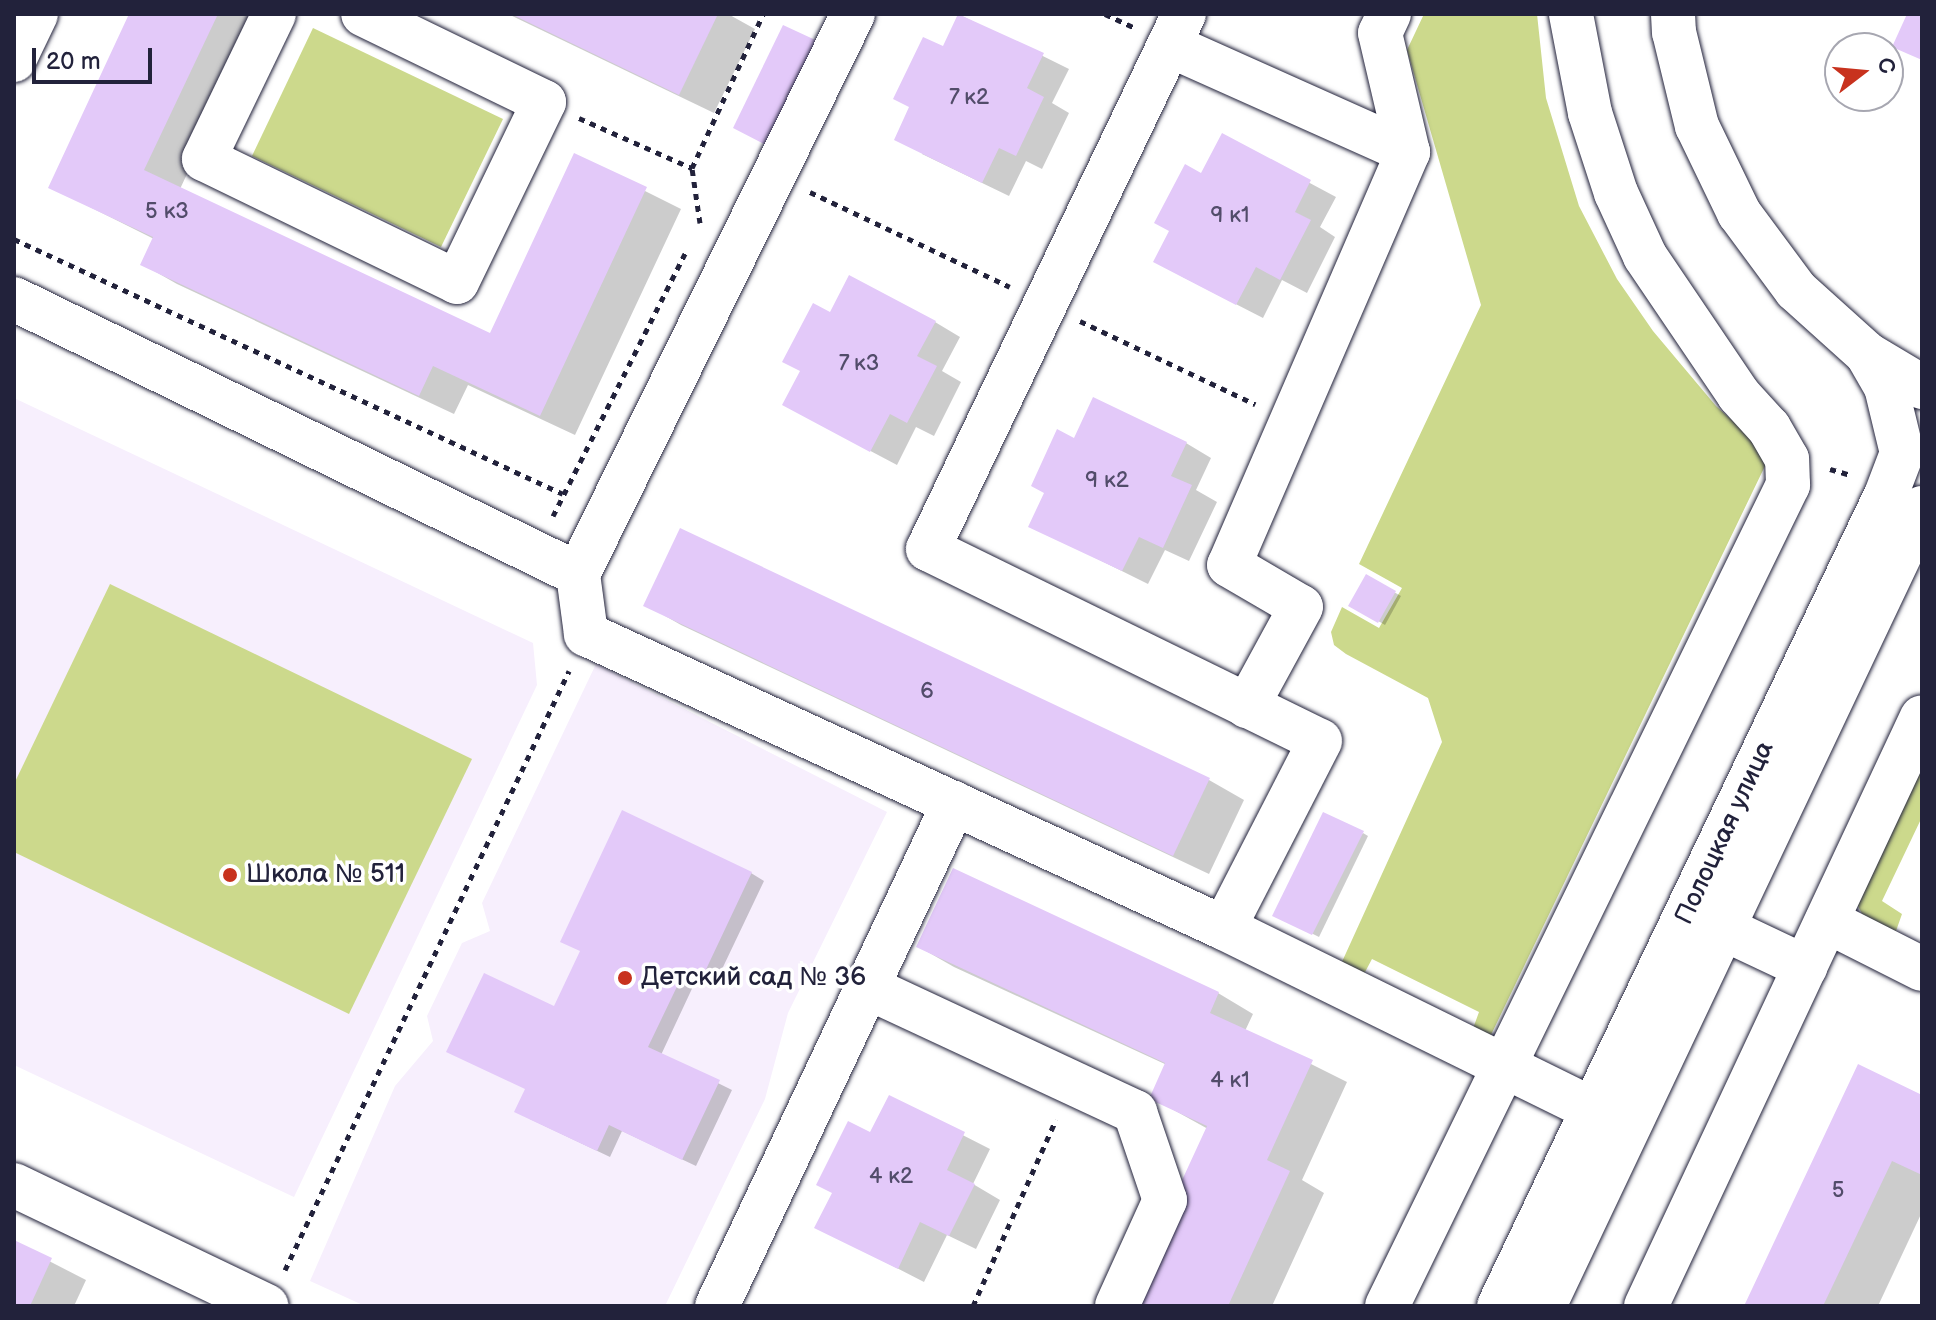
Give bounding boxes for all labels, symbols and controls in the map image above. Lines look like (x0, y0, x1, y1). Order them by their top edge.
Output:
scale bar (36, 32, 156, 82)
north arrow (1824, 32, 1904, 112)
text: 20 m (46, 47, 101, 76)
text: С (1871, 55, 1901, 77)
house number: 7 к2 (948, 85, 990, 111)
house number: 5 к3 (145, 199, 189, 225)
house number: 9 к1 (1211, 203, 1249, 229)
house number: 7 к3 (838, 351, 880, 377)
house number: 9 к2 (1085, 468, 1129, 494)
house number: 6 (920, 679, 934, 705)
street label: Полоцкая улица (1669, 736, 1781, 930)
place label: Школа № 511 (246, 859, 405, 891)
marker: Школа № 511 (221, 866, 239, 884)
place label: Детский сад № 36 (641, 962, 866, 994)
marker: Детский сад № 36 (616, 969, 634, 987)
house number: 4 к1 (1210, 1068, 1250, 1094)
house number: 4 к2 (869, 1164, 913, 1190)
house number: 5 (1832, 1178, 1844, 1204)

